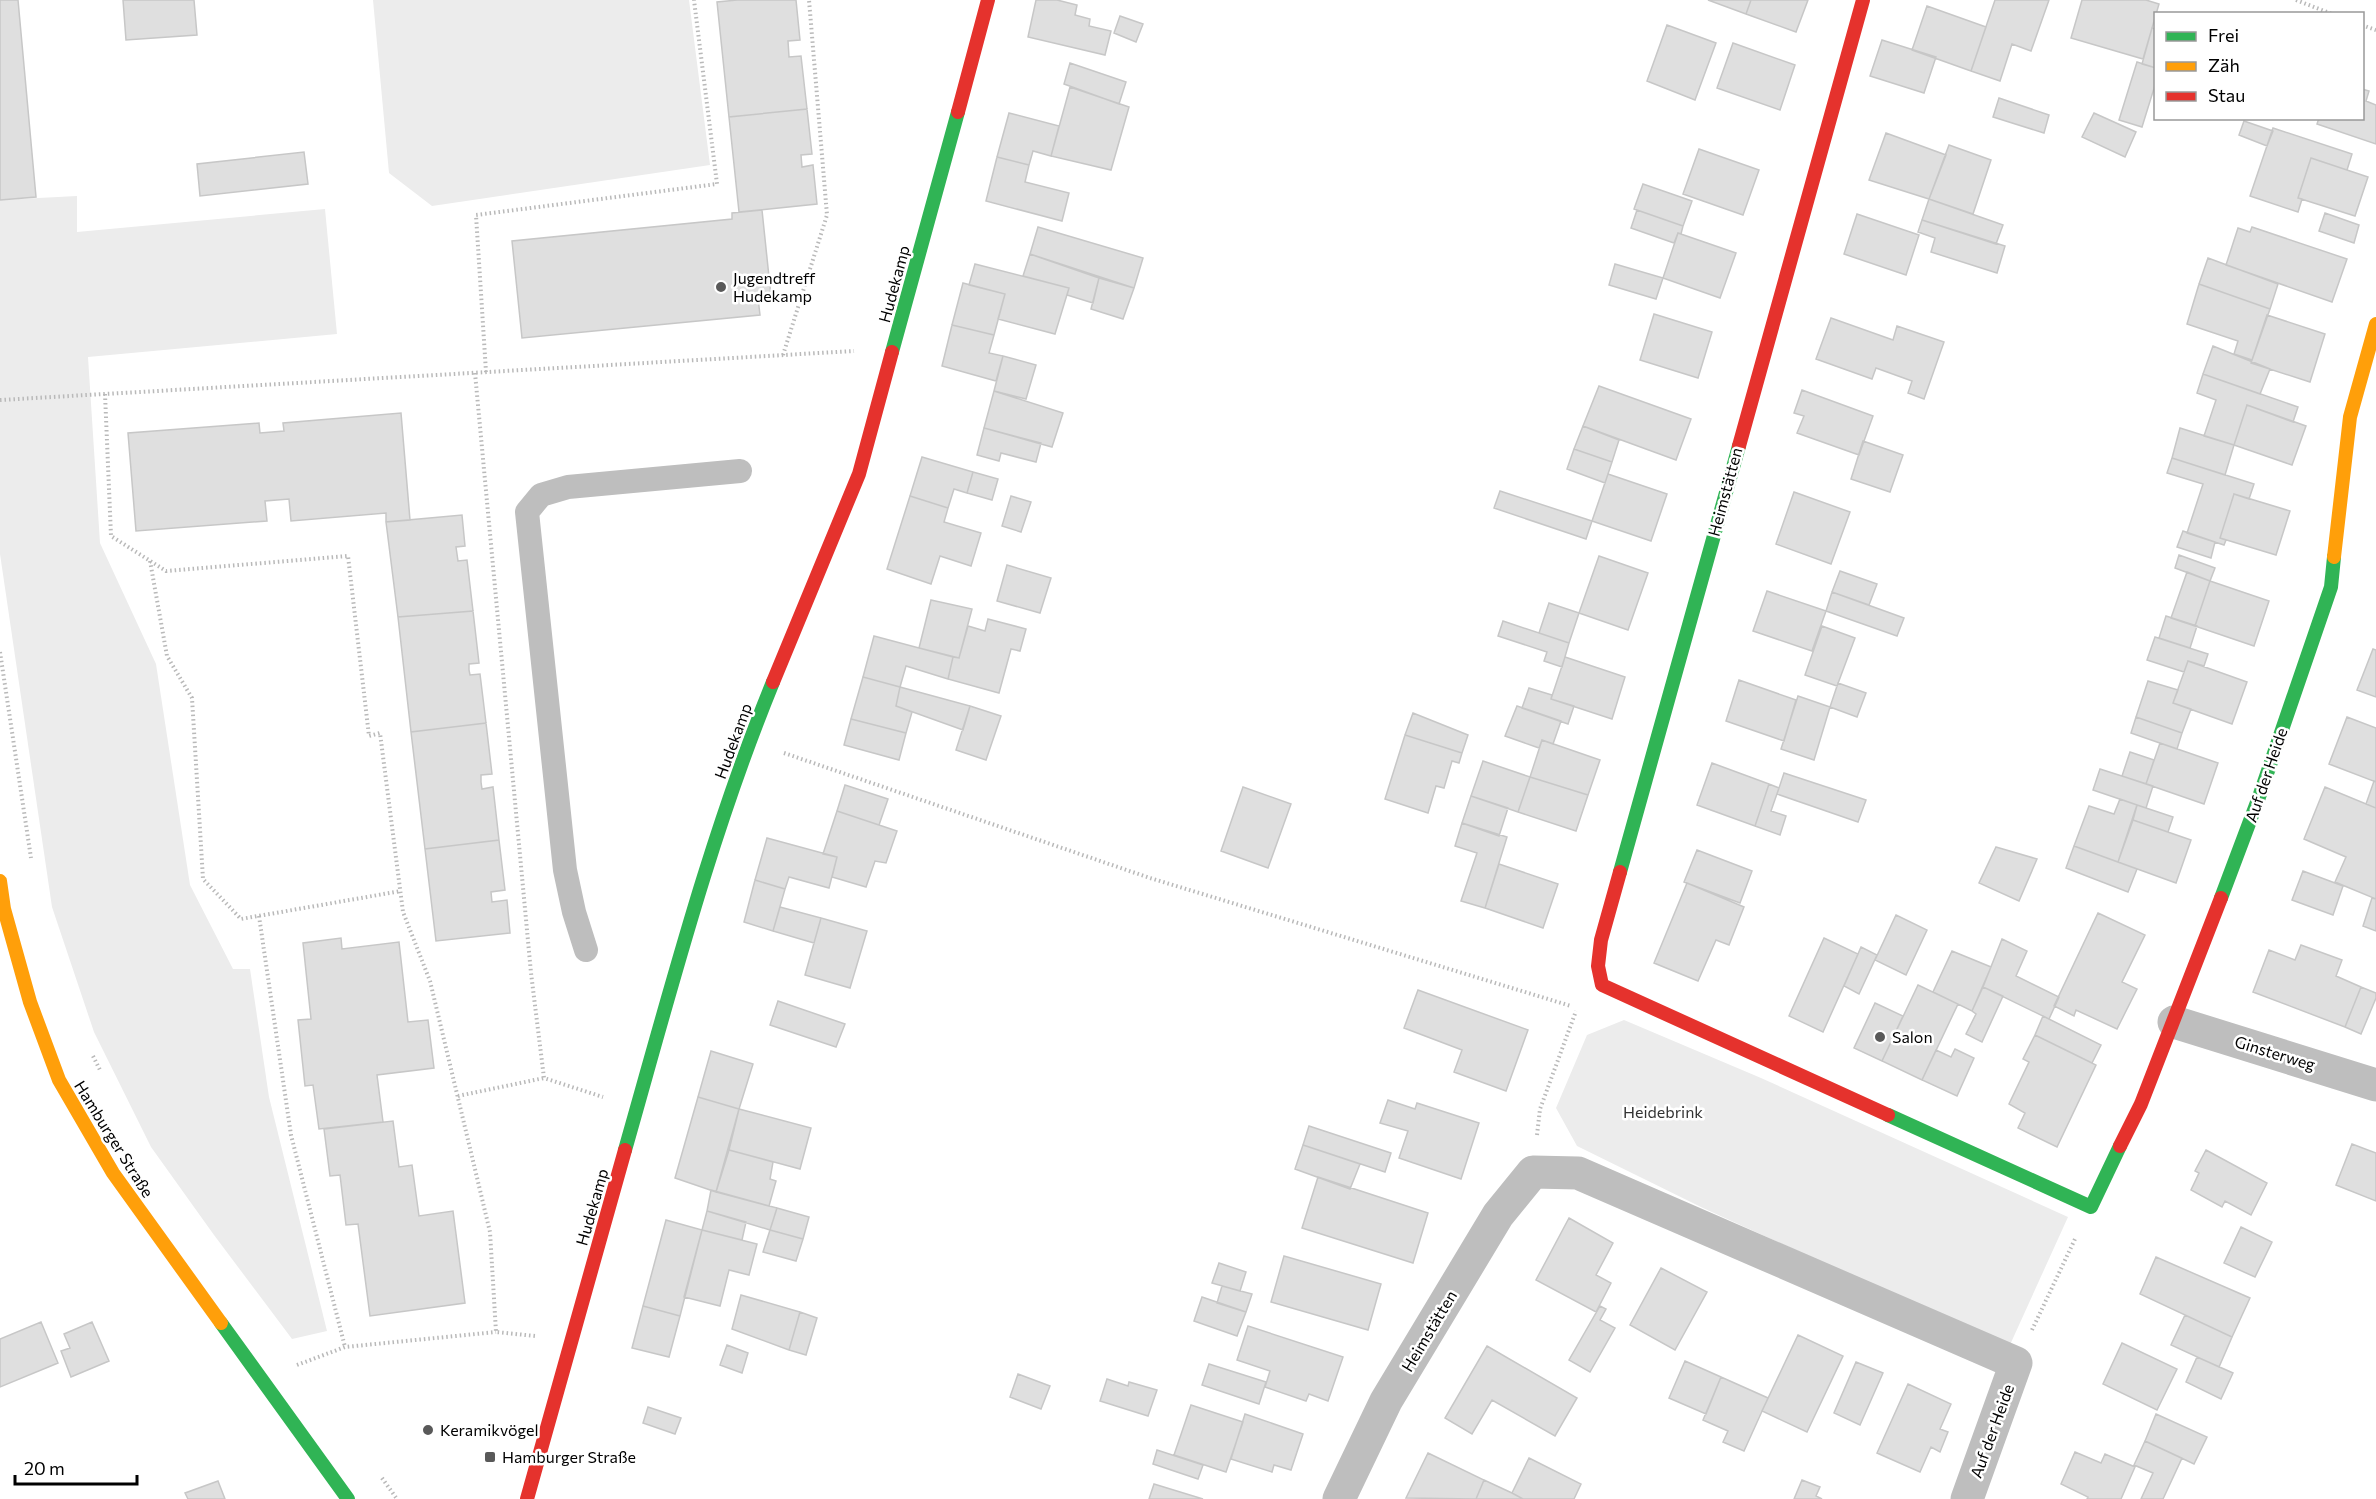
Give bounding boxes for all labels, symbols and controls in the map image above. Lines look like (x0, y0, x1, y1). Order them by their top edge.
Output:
legend (2154, 12, 2364, 120)
text: Frei (2208, 24, 2239, 46)
text: Zäh (2208, 54, 2240, 76)
text: Stau (2208, 84, 2245, 106)
street label: Hudekamp (874, 243, 913, 325)
place label: Jugendtreff Hudekamp (733, 268, 816, 305)
marker: Jugendtreff Hudekamp (714, 280, 728, 294)
street label: Heimstätten (1704, 445, 1745, 538)
street label: Hudekamp (710, 700, 755, 781)
street label: Auf der Heide (2241, 725, 2291, 825)
place label: Salon (1892, 1027, 1933, 1046)
marker: Salon (1873, 1030, 1887, 1044)
street label: Ginsterweg (2233, 1031, 2318, 1074)
street label: Hamburger Straße (71, 1077, 158, 1201)
park label: Heidebrink (1623, 1102, 1703, 1121)
street label: Hudekamp (571, 1166, 612, 1247)
street label: Heimstätten (1397, 1287, 1460, 1375)
street label: Auf der Heide (1966, 1381, 2017, 1480)
place label: Keramikvögel (440, 1420, 538, 1439)
marker: Keramikvögel (421, 1423, 435, 1437)
place label: Hamburger Straße (502, 1447, 636, 1466)
scale bar (15, 1448, 136, 1486)
marker: Hamburger Straße (483, 1450, 497, 1464)
text: 20 m (24, 1457, 65, 1479)

